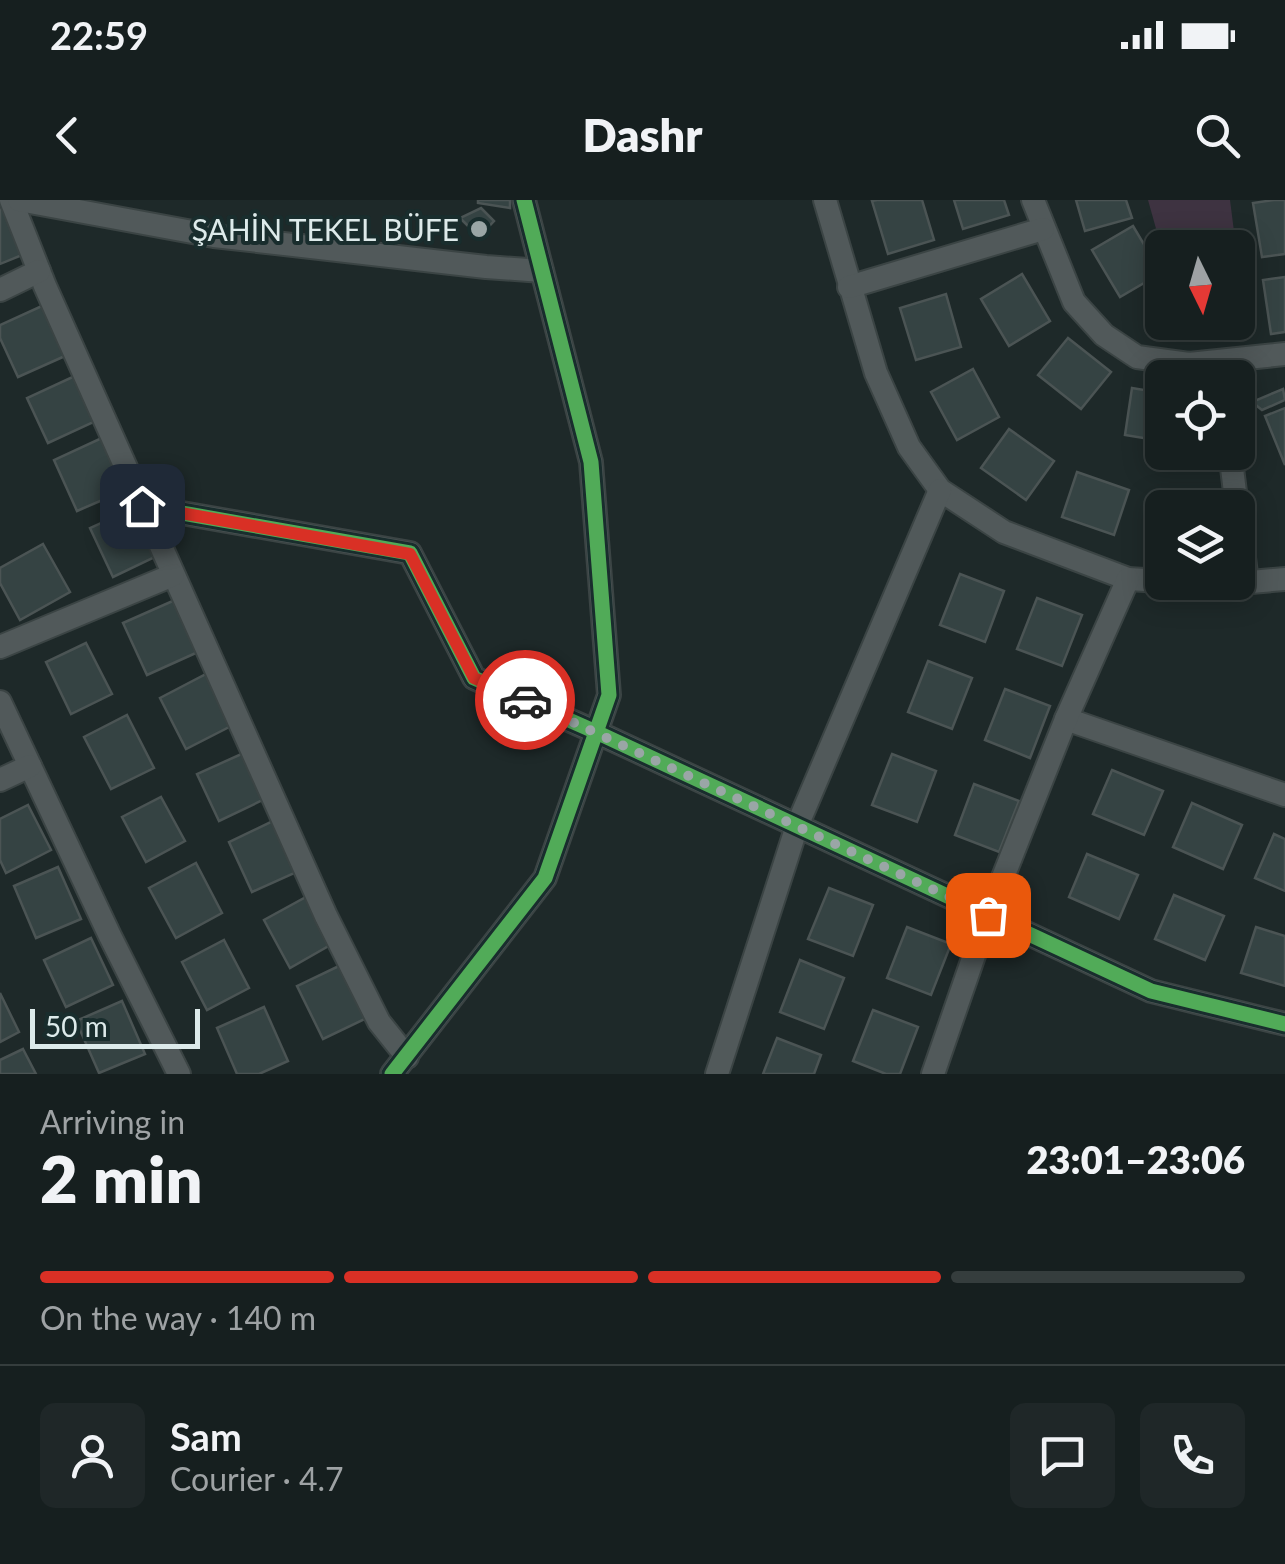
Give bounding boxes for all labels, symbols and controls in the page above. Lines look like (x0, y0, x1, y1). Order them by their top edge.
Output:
text: 22:59 (50, 12, 148, 58)
icon: back (40, 108, 95, 163)
text: Dashr (583, 108, 702, 162)
icon: search (1190, 108, 1245, 163)
place label: ŞAHİN TEKEL BÜFE (192, 211, 459, 247)
marker: ŞAHİN TEKEL BÜFE (468, 218, 490, 240)
north arrow (1145, 230, 1255, 340)
map controls (1145, 230, 1255, 600)
button: locate (1145, 360, 1255, 470)
pin (100, 464, 185, 549)
icon: home (115, 479, 170, 534)
button: layers (1145, 490, 1255, 600)
courier (475, 650, 575, 750)
icon: car (498, 673, 553, 728)
pin (946, 873, 1031, 958)
icon: bag (961, 888, 1016, 943)
scale bar (30, 1004, 200, 1048)
text: 50 m (45, 1009, 108, 1043)
text: Arriving in (40, 1102, 185, 1141)
text: 23:01–23:06 (1026, 1136, 1245, 1182)
text: 2 min (40, 1139, 202, 1217)
text: On the way · 140 m (40, 1298, 316, 1337)
button: person (40, 1403, 145, 1508)
button: chat (1010, 1403, 1115, 1508)
button: phone (1140, 1403, 1245, 1508)
text: Sam (170, 1413, 242, 1459)
text: Courier · 4.7 (170, 1459, 344, 1498)

